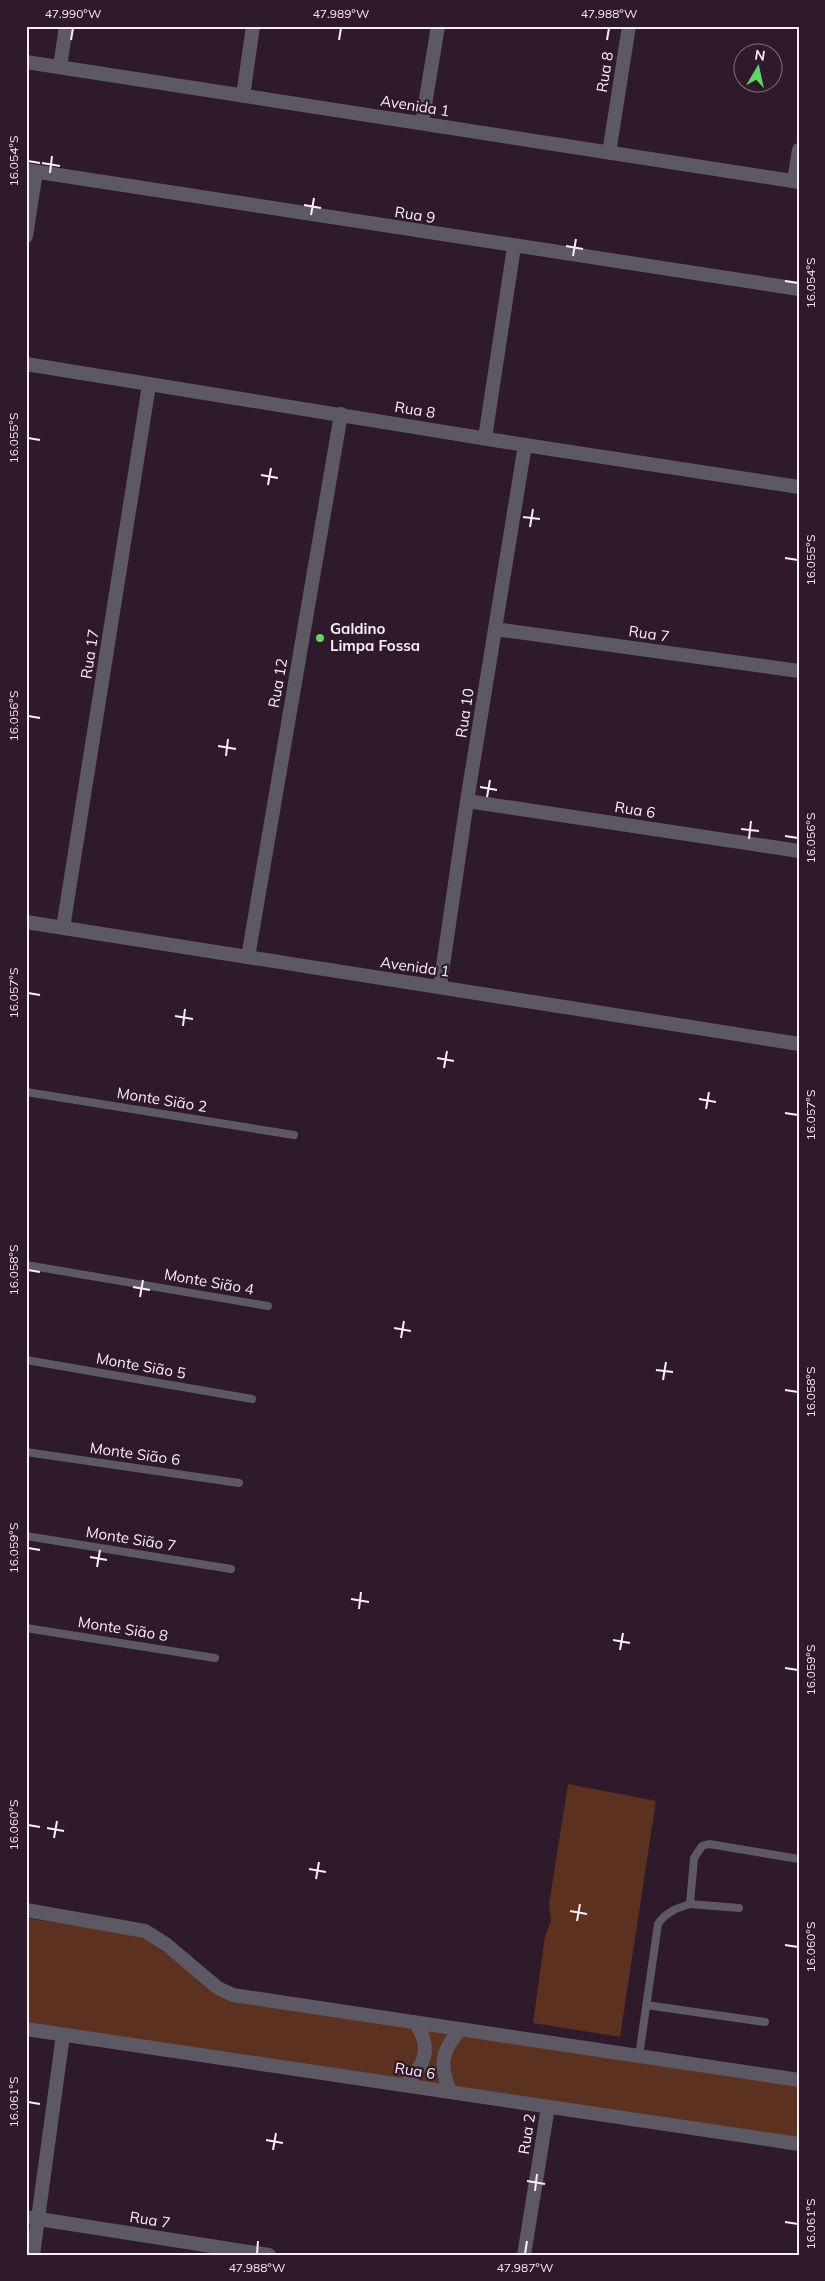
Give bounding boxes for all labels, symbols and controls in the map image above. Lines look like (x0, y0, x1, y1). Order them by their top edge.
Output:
text: 47.990°W (45, 6, 101, 21)
text: 47.989°W (313, 6, 369, 21)
text: 47.988°W (581, 6, 637, 21)
north arrow (732, 42, 782, 92)
text: N (753, 45, 767, 65)
street label: Rua 8 (592, 50, 617, 94)
street label: Avenida 1 (379, 91, 451, 120)
text: 16.054°S (6, 136, 21, 186)
street label: Rua 9 (393, 202, 437, 227)
text: 16.054°S (803, 258, 818, 308)
street label: Rua 8 (393, 397, 437, 422)
text: 16.055°S (6, 413, 21, 463)
text: 16.055°S (803, 535, 818, 585)
place label: Galdino Limpa Fossa (330, 619, 420, 655)
street label: Rua 7 (627, 621, 671, 646)
street label: Rua 17 (76, 628, 103, 680)
marker: Galdino Limpa Fossa (314, 632, 326, 644)
street label: Rua 12 (264, 657, 291, 709)
street label: Rua 10 (451, 687, 478, 739)
text: 16.056°S (6, 691, 21, 741)
street label: Rua 6 (613, 797, 657, 822)
text: 16.056°S (803, 813, 818, 863)
street label: Avenida 1 (379, 952, 451, 981)
text: 16.057°S (6, 968, 21, 1018)
street label: Monte Sião 2 (116, 1083, 208, 1116)
text: 16.057°S (803, 1090, 818, 1140)
text: 16.058°S (6, 1245, 21, 1295)
street label: Monte Sião 4 (163, 1264, 255, 1299)
street label: Monte Sião 5 (95, 1348, 187, 1383)
text: 16.058°S (803, 1367, 818, 1417)
street label: Monte Sião 6 (89, 1438, 181, 1469)
street label: Monte Sião 7 (85, 1522, 177, 1555)
text: 16.059°S (6, 1523, 21, 1573)
street label: Monte Sião 8 (77, 1612, 169, 1645)
text: 16.059°S (803, 1645, 818, 1695)
text: 16.060°S (6, 1800, 21, 1850)
text: 16.060°S (803, 1922, 818, 1972)
street label: Rua 6 (393, 2058, 437, 2083)
text: 16.061°S (6, 2077, 21, 2127)
street label: Rua 2 (514, 2112, 539, 2156)
text: 16.061°S (803, 2199, 818, 2249)
street label: Rua 7 (128, 2207, 172, 2232)
text: 47.988°W (229, 2260, 285, 2275)
text: 47.987°W (497, 2260, 553, 2275)

